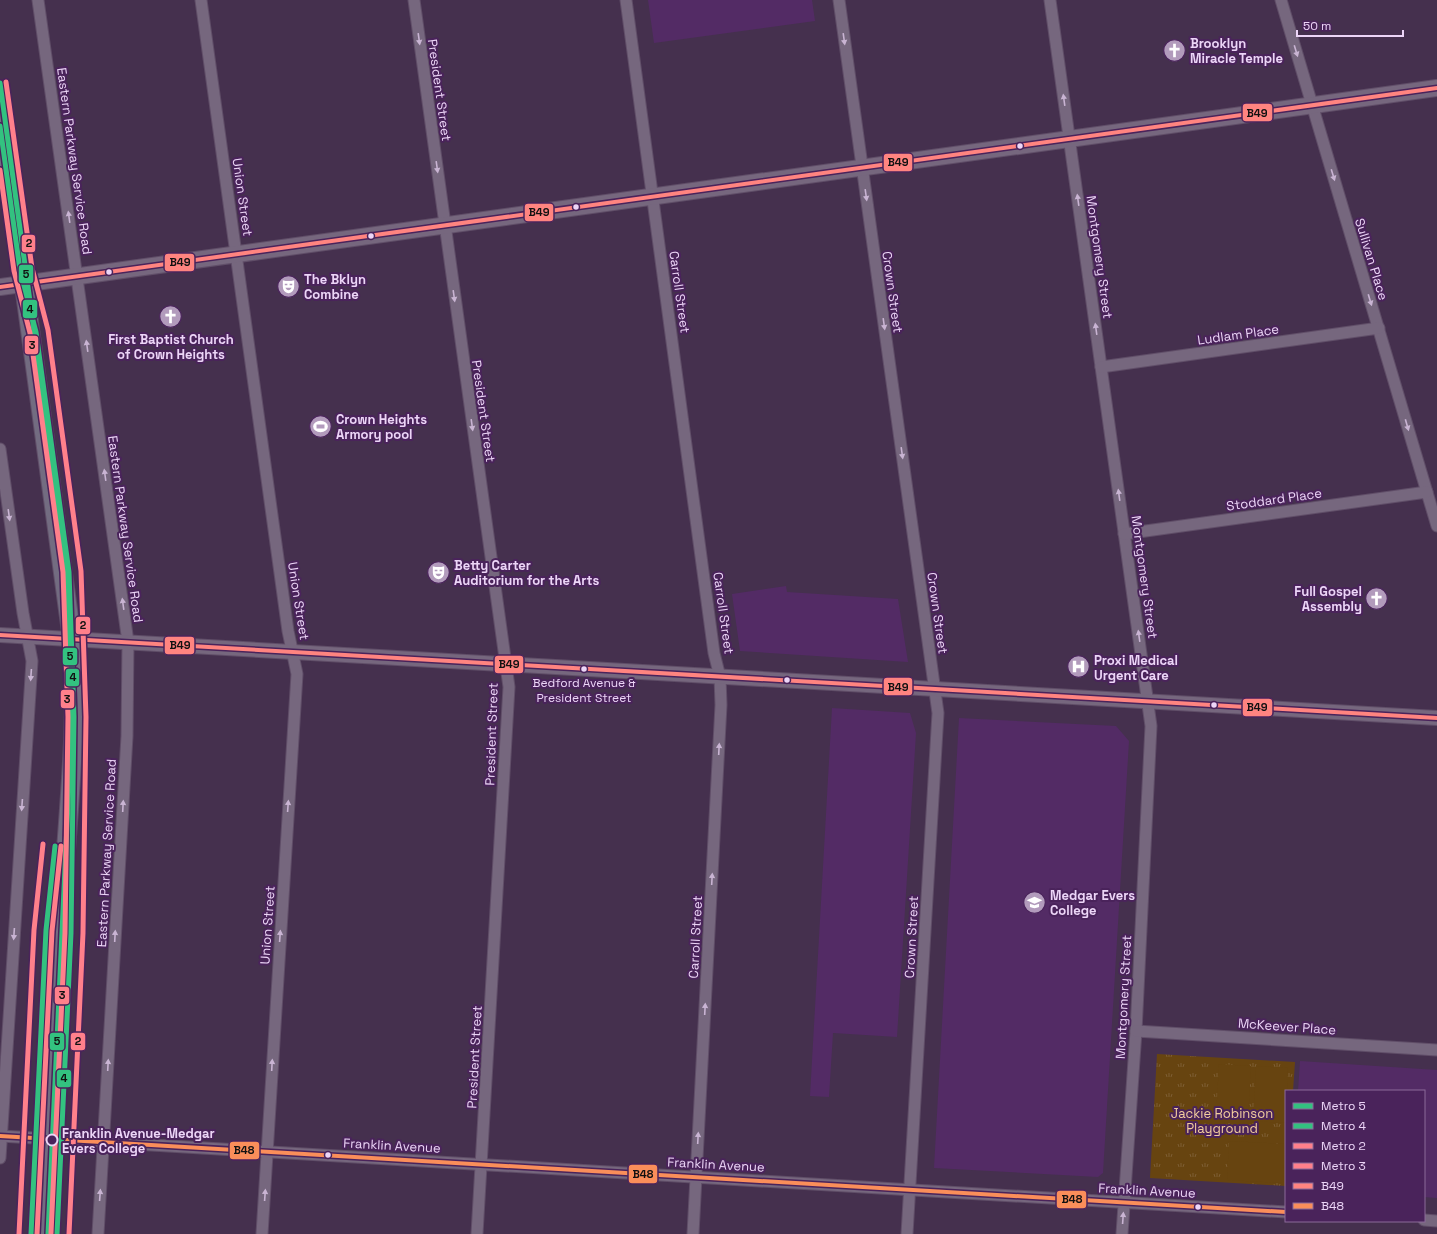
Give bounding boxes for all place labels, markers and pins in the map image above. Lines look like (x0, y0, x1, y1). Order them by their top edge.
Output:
place label: Brooklyn Miracle Temple (1190, 35, 1283, 67)
church icon: Brooklyn Miracle Temple (1161, 37, 1187, 63)
unlabelled marker (1015, 141, 1025, 151)
unlabelled marker (571, 202, 581, 212)
unlabelled marker (366, 231, 376, 241)
unlabelled marker (104, 267, 114, 277)
place label: The Bklyn Combine (304, 271, 366, 303)
theatre icon: The Bklyn Combine (276, 273, 302, 299)
church icon: First Baptist Church of Crown Heights (158, 304, 184, 330)
place label: First Baptist Church of Crown Heights (108, 331, 234, 363)
place label: Crown Heights Armory pool (336, 411, 427, 443)
sports icon: Crown Heights Armory pool (307, 413, 333, 439)
place label: Betty Carter Auditorium for the Arts (454, 557, 599, 589)
theatre icon: Betty Carter Auditorium for the Arts (426, 559, 452, 585)
place label: Full Gospel Assembly (1294, 583, 1362, 615)
church icon: Full Gospel Assembly (1364, 585, 1390, 611)
place label: Proxi Medical Urgent Care (1094, 652, 1178, 684)
hospital icon: Proxi Medical Urgent Care (1065, 654, 1091, 680)
marker: Bedford Avenue & President Street (579, 664, 589, 674)
place label: Bedford Avenue & President Street (533, 675, 635, 706)
unlabelled marker (782, 675, 792, 685)
unlabelled marker (1209, 700, 1219, 710)
place label: Medgar Evers College (1050, 887, 1135, 919)
school or university icon: Medgar Evers College (1021, 889, 1047, 915)
place label: Franklin Avenue-Medgar Evers College (62, 1125, 215, 1157)
marker: Franklin Avenue-Medgar Evers College (45, 1133, 59, 1147)
unlabelled marker (323, 1150, 333, 1160)
unlabelled marker (1193, 1202, 1203, 1212)

